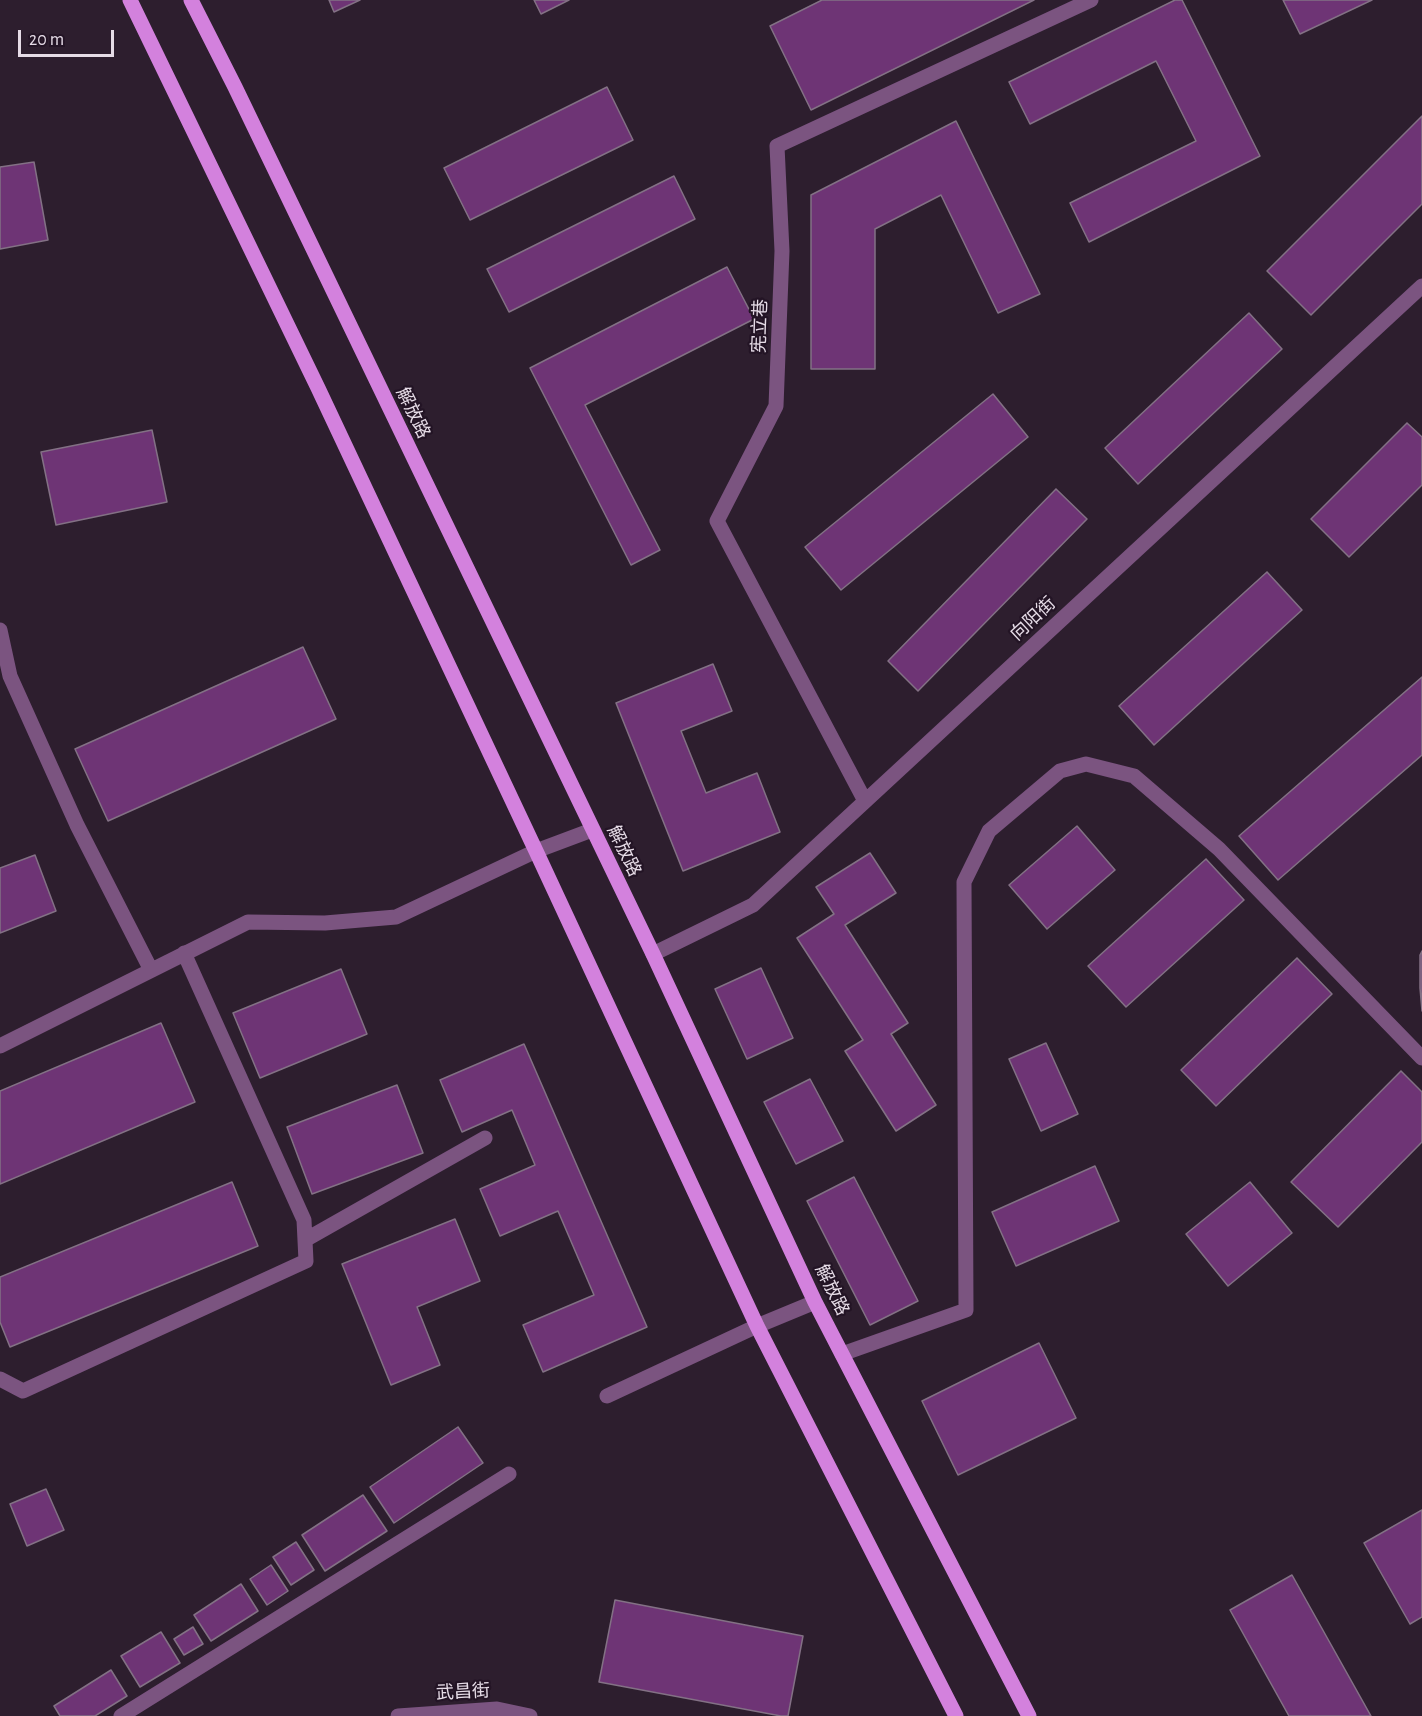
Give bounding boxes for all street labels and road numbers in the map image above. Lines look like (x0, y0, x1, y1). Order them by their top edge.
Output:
street label: 宪立巷 (748, 299, 772, 353)
street label: 解放路 (391, 384, 435, 442)
street label: 向阳街 (1006, 593, 1060, 645)
street label: 解放路 (602, 822, 646, 880)
street label: 解放路 (810, 1261, 854, 1319)
street label: 武昌街 (435, 1680, 491, 1704)

